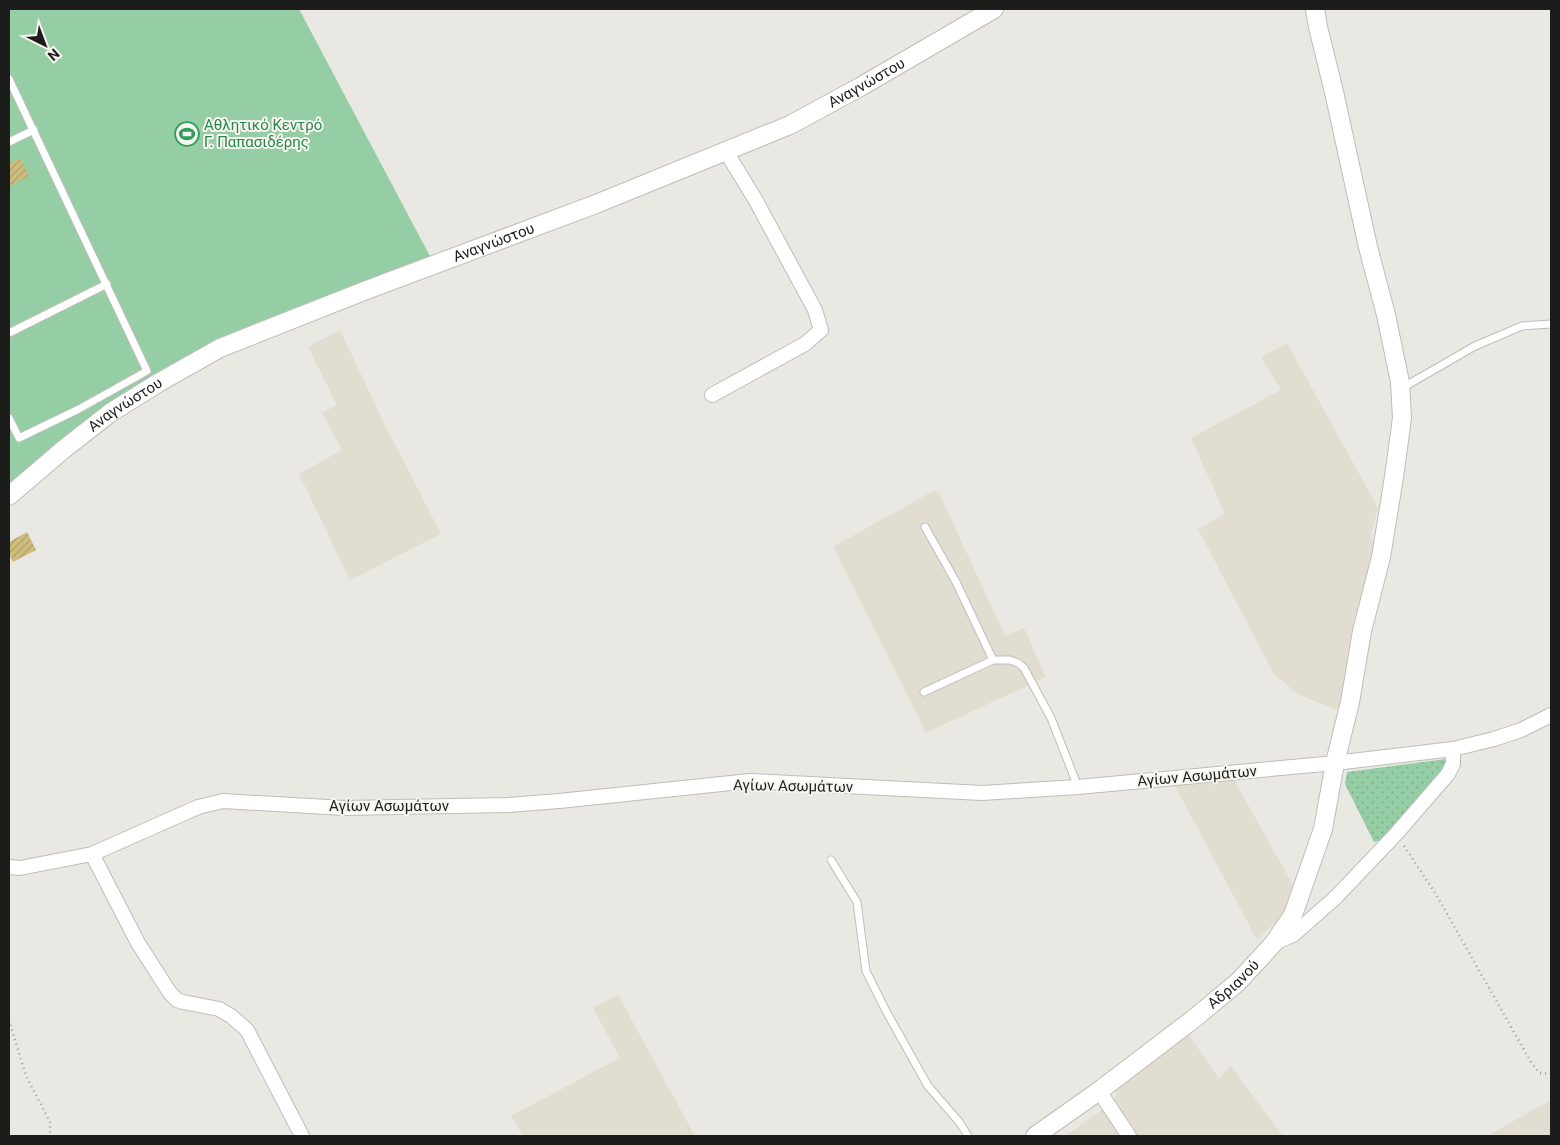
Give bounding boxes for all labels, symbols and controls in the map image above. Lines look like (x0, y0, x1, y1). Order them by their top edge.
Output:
north arrow (20, 20, 70, 70)
text: N (45, 45, 63, 64)
street label: Αναγνώστου (825, 54, 908, 112)
place label: Αθλητικό Κεντρό Γ. Παπασιδέρης (204, 116, 322, 151)
sports icon: Αθλητικό Κεντρό Γ. Παπασιδέρης (174, 121, 200, 147)
street label: Αναγνώστου (451, 219, 537, 266)
street label: Αναγνώστου (84, 374, 166, 436)
street label: Αγίων Ασωμάτων (1136, 762, 1258, 790)
street label: Αγίων Ασωμάτων (733, 776, 853, 796)
street label: Αγίων Ασωμάτων (329, 797, 449, 815)
street label: Αδριανού (1204, 956, 1263, 1013)

